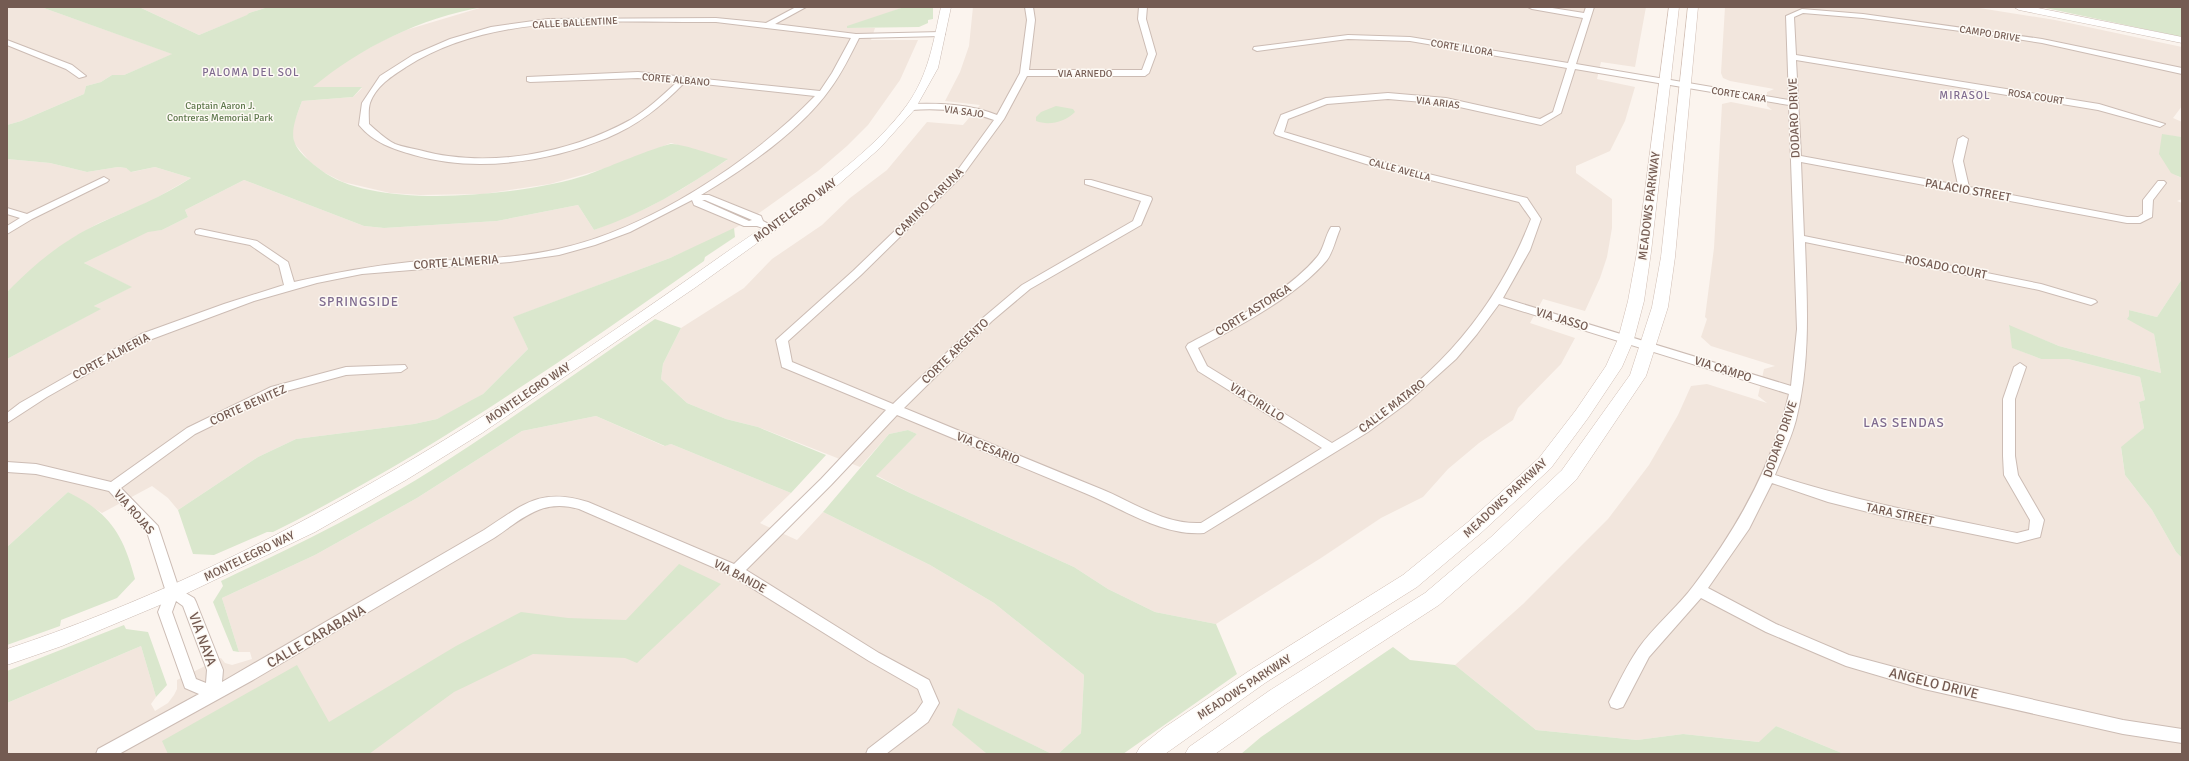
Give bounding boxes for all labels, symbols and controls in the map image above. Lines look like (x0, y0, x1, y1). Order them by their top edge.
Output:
street label: CALLE BALLENTINE (532, 15, 618, 31)
street label: CAMPO DRIVE (1959, 23, 2021, 45)
street label: CORTE ILLORA (1430, 37, 1494, 59)
district label: PALOMA DEL SOL (202, 66, 300, 79)
street label: VIA ARNEDO (1058, 68, 1113, 80)
street label: CORTE ALBANO (642, 71, 711, 89)
street label: DODARO DRIVE (1786, 77, 1803, 158)
street label: CORTE CARA (1711, 85, 1767, 105)
street label: ROSA COURT (2007, 87, 2065, 107)
district label: MIRASOL (1939, 89, 1991, 102)
street label: VIA ARIAS (1415, 94, 1461, 112)
park label: Captain Aaron J. Contreras Memorial Park (167, 100, 273, 124)
street label: VIA SAJO (943, 103, 985, 121)
street label: MEADOWS PARKWAY (1635, 151, 1664, 261)
street label: CALLE AVELLA (1367, 156, 1432, 184)
street label: CAMINO CARUNA (892, 164, 968, 240)
street label: MONTELEGRO WAY (751, 175, 840, 246)
street label: PALACIO STREET (1924, 176, 2012, 205)
street label: CORTE ALMERIA (413, 252, 500, 273)
street label: ROSADO COURT (1904, 252, 1988, 283)
street label: CORTE ASTORGA (1213, 281, 1295, 340)
district label: SPRINGSIDE (319, 294, 399, 310)
street label: VIA JASSO (1534, 304, 1590, 335)
street label: CORTE ARGENTO (919, 315, 992, 387)
street label: CORTE ALMERIA (70, 329, 153, 383)
street label: VIA CAMPO (1692, 353, 1753, 386)
street label: MONTELEGRO WAY (483, 359, 574, 427)
street label: CALLE MATARO (1356, 376, 1429, 436)
street label: VIA CIRILLO (1227, 380, 1287, 425)
street label: CORTE BENITEZ (207, 382, 289, 429)
street label: DODARO DRIVE (1760, 399, 1801, 480)
district label: LAS SENDAS (1863, 415, 1945, 431)
street label: VIA CESARIO (954, 429, 1022, 468)
street label: MEADOWS PARKWAY (1460, 456, 1550, 541)
street label: VIA ROJAS (110, 487, 157, 538)
street label: TARA STREET (1865, 500, 1935, 529)
street label: MONTELEGRO WAY (201, 528, 297, 585)
street label: VIA BANDE (711, 556, 769, 597)
street label: CALLE CARABANA (264, 601, 369, 672)
street label: VIA NAYA (185, 610, 220, 669)
street label: MEADOWS PARKWAY (1194, 651, 1294, 723)
street label: ANGELO DRIVE (1887, 664, 1981, 703)

